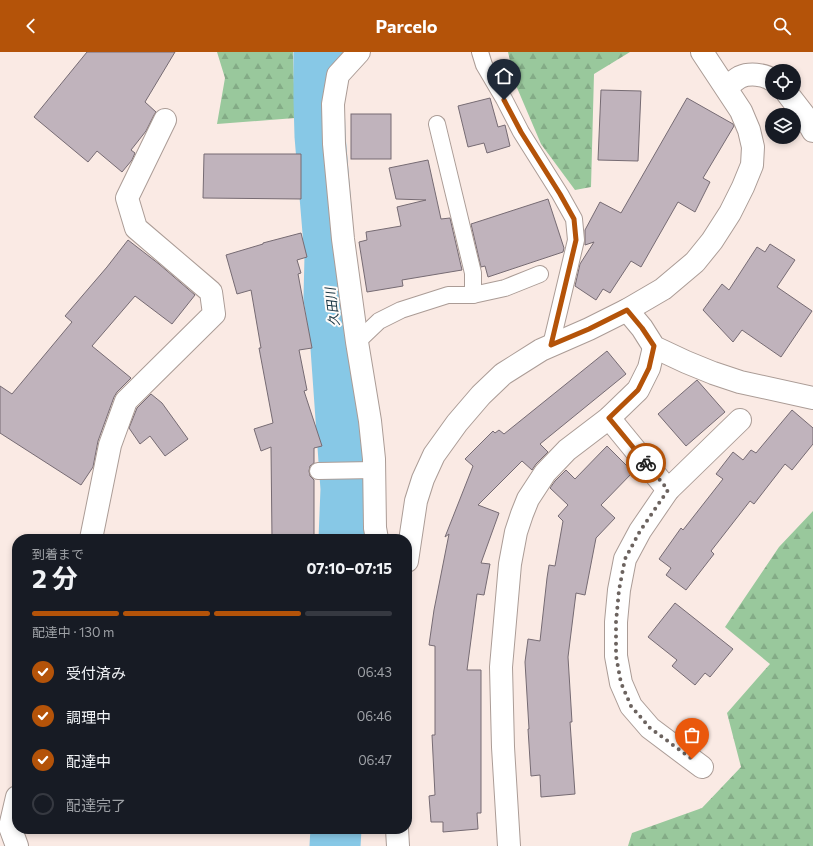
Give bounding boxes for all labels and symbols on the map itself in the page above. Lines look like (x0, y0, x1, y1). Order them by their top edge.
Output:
pin (487, 59, 521, 100)
water label: 久田川 (321, 285, 342, 327)
courier (626, 443, 666, 483)
pin (675, 718, 709, 759)

